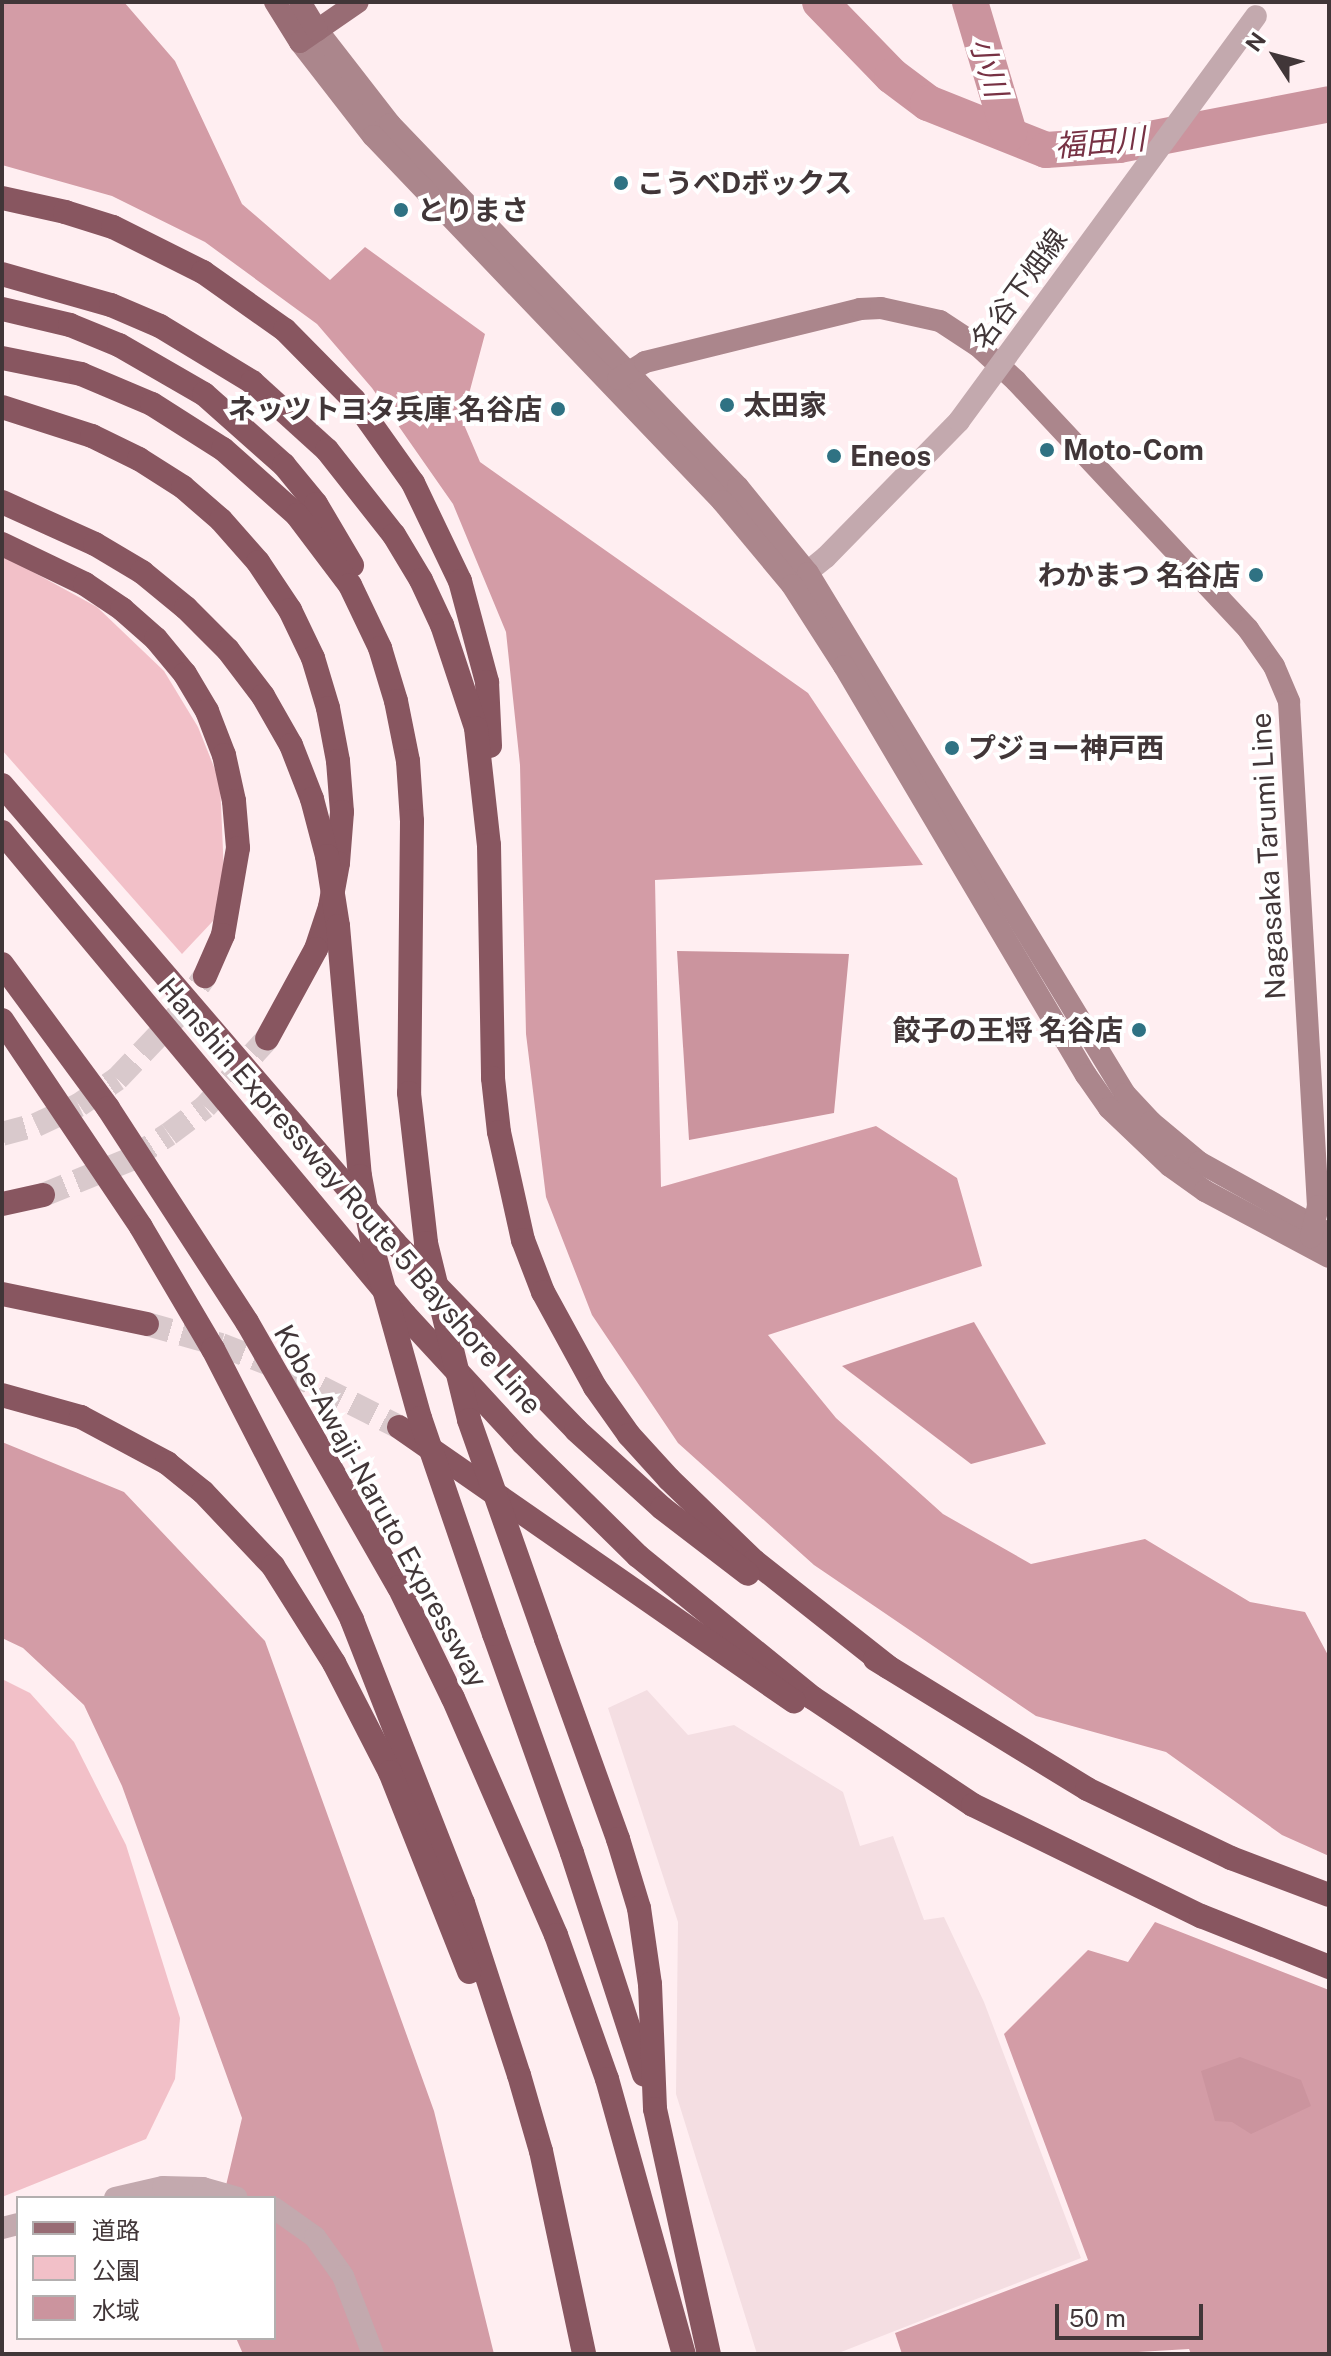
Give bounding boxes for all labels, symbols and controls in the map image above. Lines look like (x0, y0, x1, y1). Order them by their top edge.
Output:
north arrow (1235, 16, 1315, 96)
text: N (1240, 27, 1271, 56)
water label: 小川 (963, 33, 1015, 101)
water label: 福田川 (1054, 120, 1146, 164)
place label: こうべDボックス (637, 166, 853, 200)
marker: こうべDボックス (612, 174, 630, 192)
place label: とりまさ (417, 193, 529, 227)
marker: とりまさ (392, 201, 410, 219)
street label: 名谷下畑線 (964, 222, 1074, 356)
place label: 太田家 (743, 388, 827, 422)
place label: ネッツトヨタ兵庫 名谷店 (228, 392, 542, 426)
marker: 太田家 (718, 396, 736, 414)
marker: ネッツトヨタ兵庫 名谷店 (549, 400, 567, 418)
place label: Moto-Com (1063, 433, 1204, 467)
place label: Eneos (850, 439, 931, 473)
marker: Moto-Com (1038, 441, 1056, 459)
marker: Eneos (825, 447, 843, 465)
place label: わかまつ 名谷店 (1038, 558, 1240, 592)
marker: わかまつ 名谷店 (1247, 566, 1265, 584)
street label: Nagasaka Tarumi Line (1244, 712, 1292, 1000)
place label: プジョー神戸西 (968, 731, 1164, 765)
marker: プジョー神戸西 (943, 739, 961, 757)
street label: Hanshin Expressway Route 5 Bayshore Line (151, 971, 549, 1421)
place label: 餃子の王将 名谷店 (893, 1013, 1123, 1047)
marker: 餃子の王将 名谷店 (1130, 1021, 1148, 1039)
street label: Kobe-Awaji-Naruto Expressway (267, 1319, 495, 1693)
legend (16, 2196, 276, 2340)
text: 道路 (92, 2216, 140, 2244)
text: 公園 (92, 2256, 140, 2284)
scale bar (1059, 2288, 1207, 2338)
text: 水域 (92, 2296, 140, 2324)
text: 50 m (1069, 2304, 1126, 2332)

